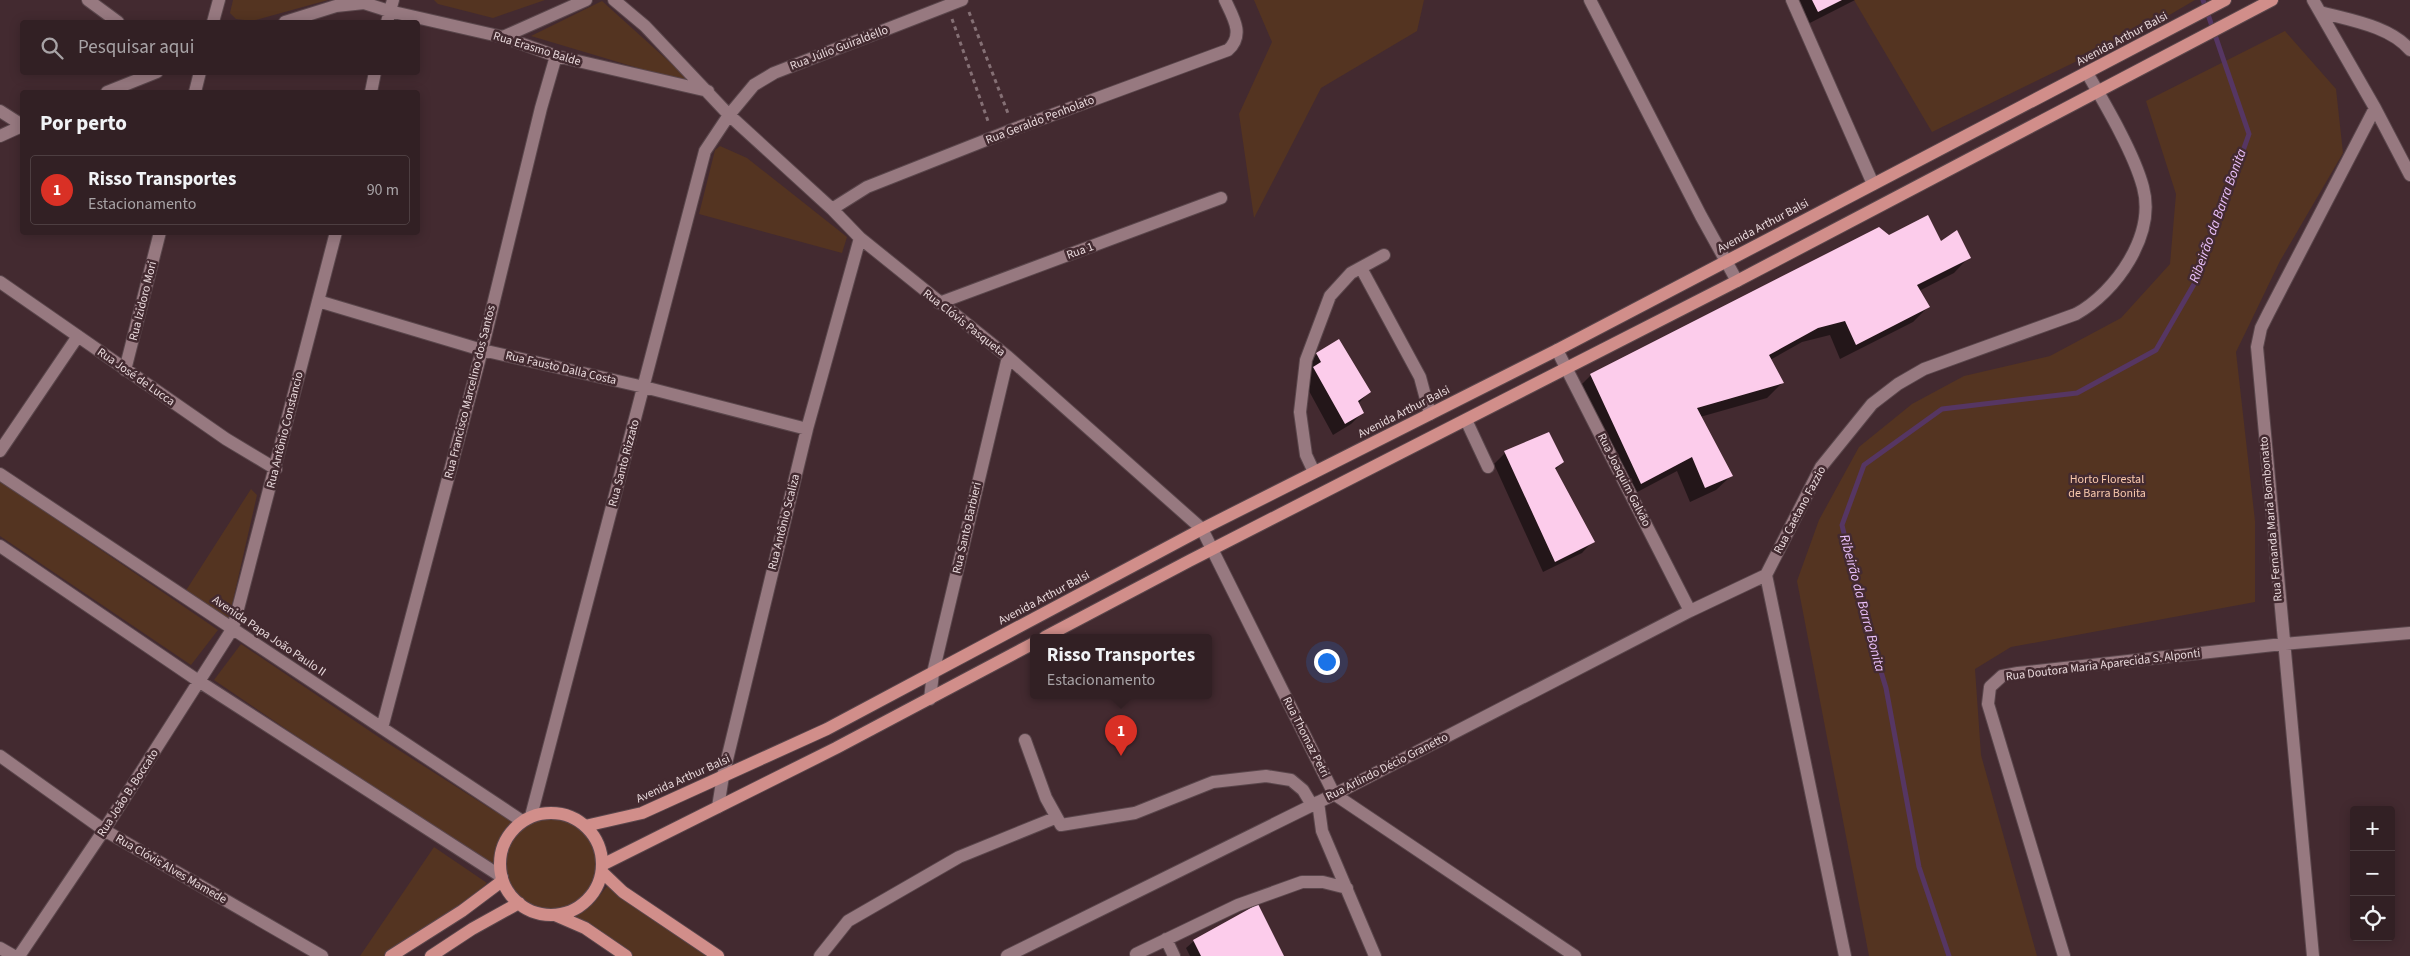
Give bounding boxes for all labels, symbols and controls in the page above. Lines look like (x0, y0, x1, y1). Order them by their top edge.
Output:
street label: Avenida Arthur Balsi (2073, 8, 2171, 70)
search box (20, 20, 420, 75)
street label: Rua Júlio Guiraldello (787, 21, 891, 75)
street label: Rua Erasmo Balde (491, 28, 583, 70)
icon: search (38, 34, 66, 62)
text: Pesquisar aqui (78, 34, 194, 61)
street label: Rua Geraldo Penholato (983, 91, 1097, 149)
text: Por perto (40, 108, 127, 138)
water label: Ribeirão da Barra Bonita (2184, 146, 2252, 286)
text: Risso Transportes (88, 166, 236, 193)
text: 1 (53, 179, 61, 201)
text: 90 m (367, 179, 399, 201)
text: Estacionamento (88, 193, 196, 215)
street label: Avenida Arthur Balsi (1714, 195, 1812, 257)
street label: Rua 1 (1064, 238, 1096, 264)
street label: Rua Izidoro Mori (125, 259, 161, 343)
street label: Rua Clóvis Pasqueta (919, 285, 1009, 361)
street label: Rua Francisco Marcelino dos Santos (440, 304, 500, 480)
street label: Rua José de Lucca (94, 344, 178, 410)
street label: Rua Fausto Dalla Costa (504, 347, 618, 389)
street label: Rua Antônio Constancio (262, 370, 308, 490)
street label: Avenida Arthur Balsi (1355, 381, 1453, 443)
street label: Rua Santo Rizzato (604, 418, 644, 508)
street label: Rua Joaquim Galvão (1593, 430, 1655, 530)
street label: Rua Fernanda Maria Bombonatto (2255, 436, 2287, 602)
street label: Rua Caetano Fazzio (1770, 463, 1830, 557)
park label: Horto Florestal de Barra Bonita (2068, 471, 2146, 502)
street label: Rua Antônio Scaliza (764, 472, 804, 572)
street label: Rua Santo Barbieri (948, 480, 986, 575)
water label: Ribeirão da Barra Bonita (1834, 532, 1890, 674)
street label: Avenida Arthur Balsi (995, 567, 1093, 629)
street label: Avenida Papa João Paulo II (209, 591, 329, 681)
popup (1030, 634, 1212, 699)
text: Risso Transportes (1047, 642, 1195, 669)
street label: Rua Doutora Maria Aparecida S. Alponti (2005, 645, 2201, 685)
your location (1314, 649, 1340, 675)
text: Estacionamento (1047, 669, 1155, 691)
street label: Rua Thomaz Petri (1278, 694, 1334, 780)
pin: 1 (1105, 715, 1137, 756)
street label: Rua Arlindo Décio Granetto (1323, 729, 1451, 805)
street label: Rua João B. Boccato (93, 746, 163, 840)
street label: Avenida Arthur Balsi (633, 751, 733, 807)
map controls (2350, 806, 2395, 941)
button: + (2350, 806, 2395, 851)
street label: Rua Clóvis Alves Mamede (112, 830, 230, 908)
button: − (2350, 851, 2395, 896)
button: locate (2350, 896, 2395, 941)

